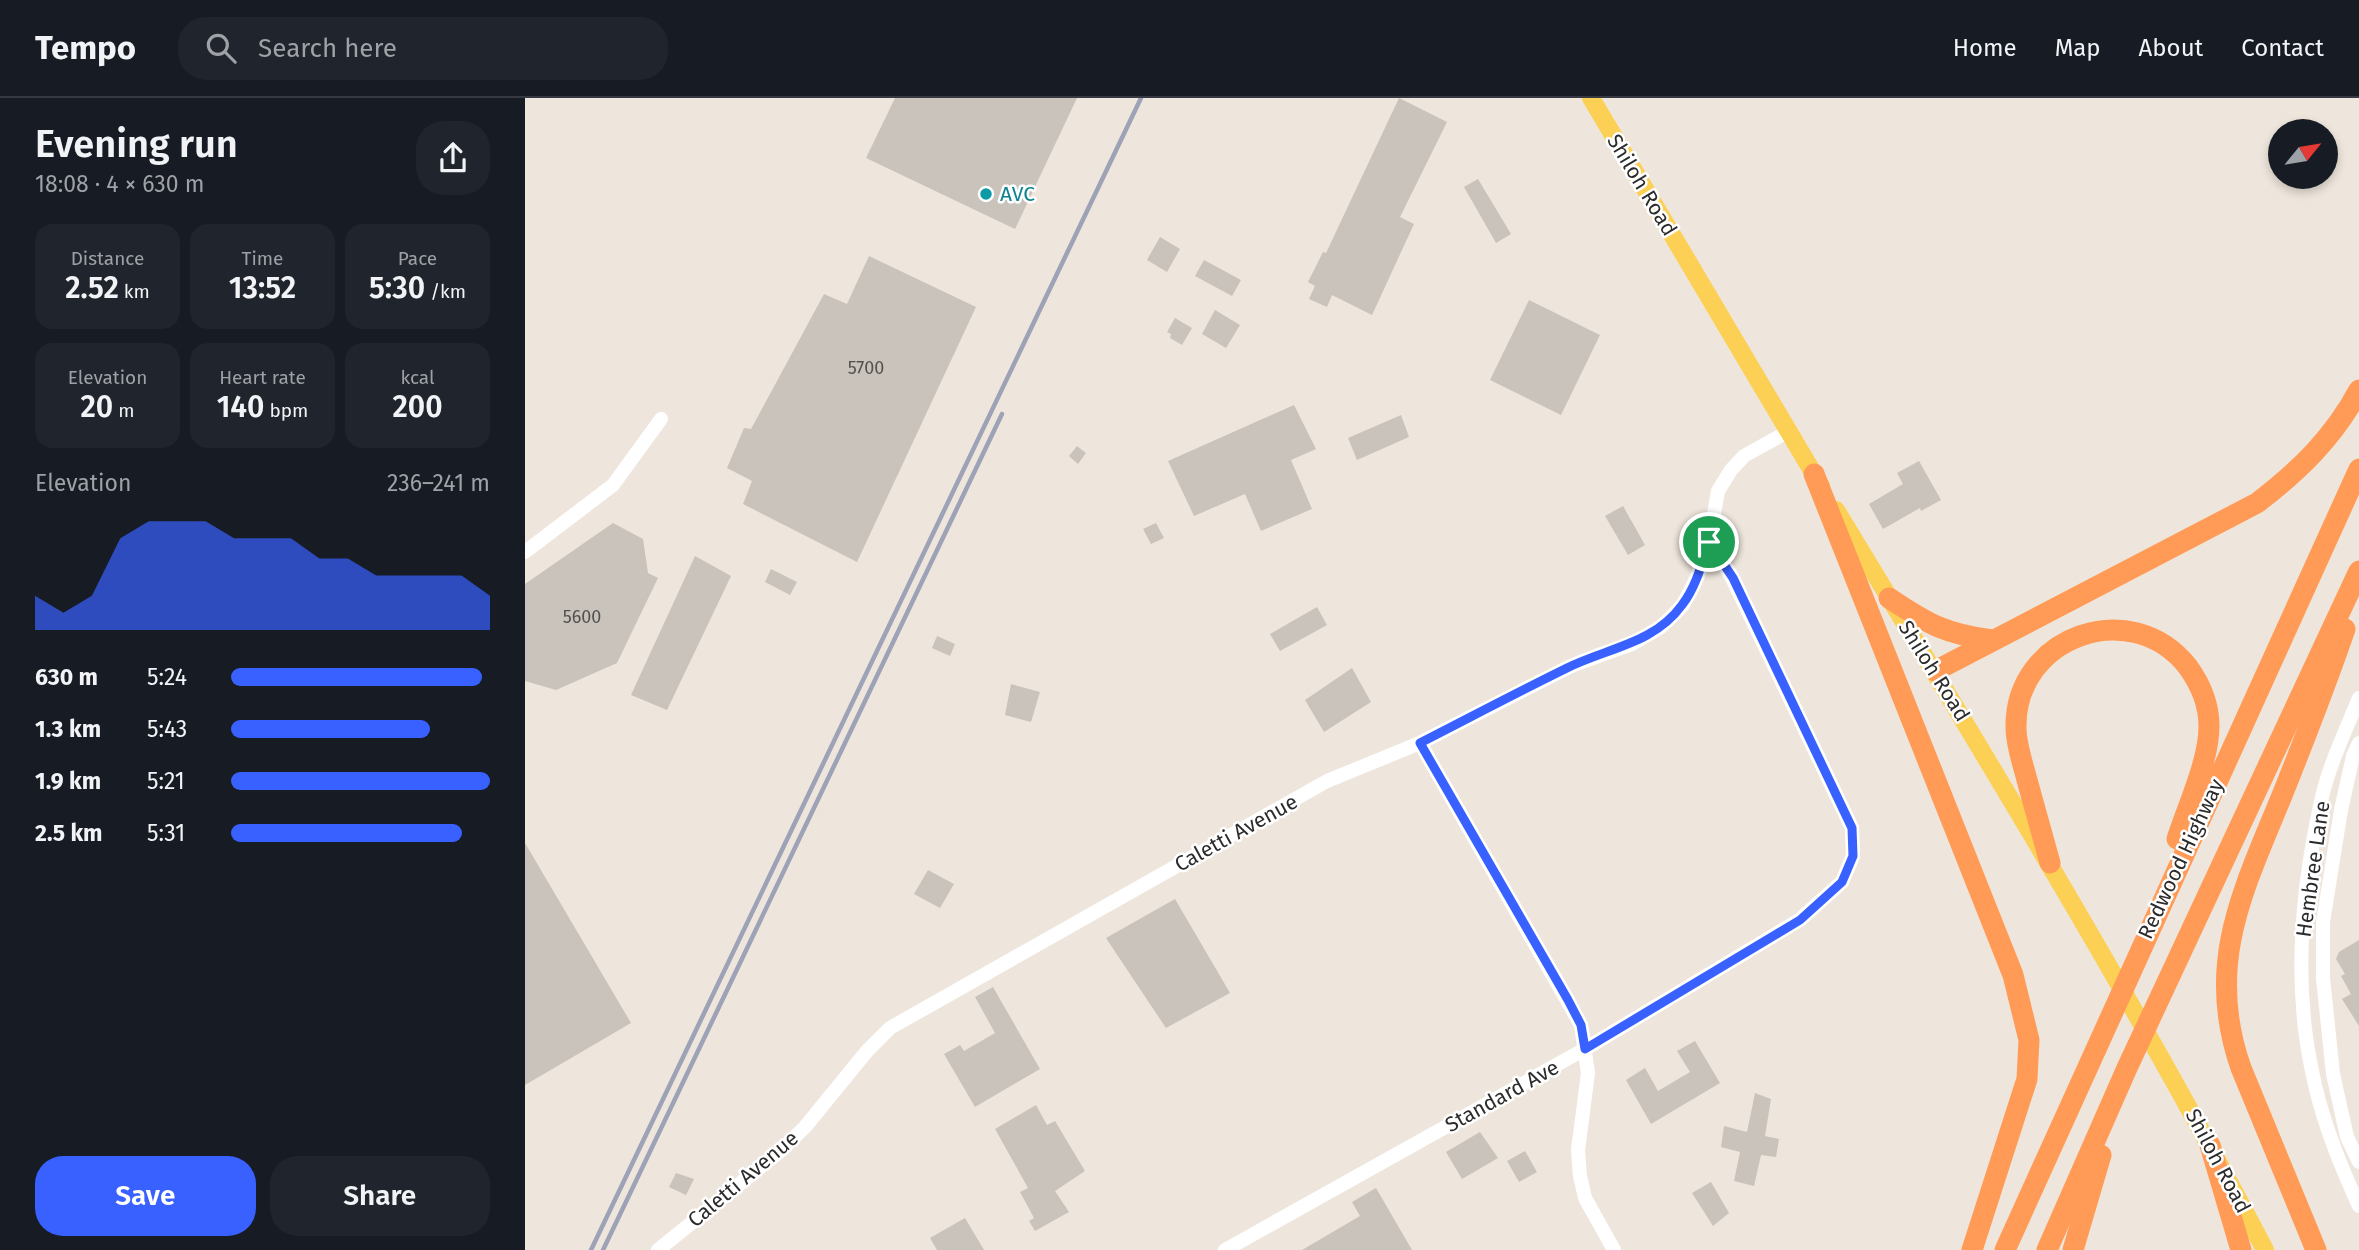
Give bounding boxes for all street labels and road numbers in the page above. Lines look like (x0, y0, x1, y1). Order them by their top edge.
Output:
street label: Shiloh Road (1601, 129, 1683, 241)
street label: Shiloh Road (1893, 616, 1975, 726)
street label: Redwood Highway (2132, 774, 2230, 943)
street label: Caletti Avenue (1170, 789, 1302, 877)
street label: Hembree Lane (2291, 799, 2335, 939)
street label: Standard Ave (1441, 1054, 1563, 1138)
street label: Shiloh Road (2180, 1104, 2256, 1218)
street label: Caletti Avenue (682, 1125, 804, 1233)

